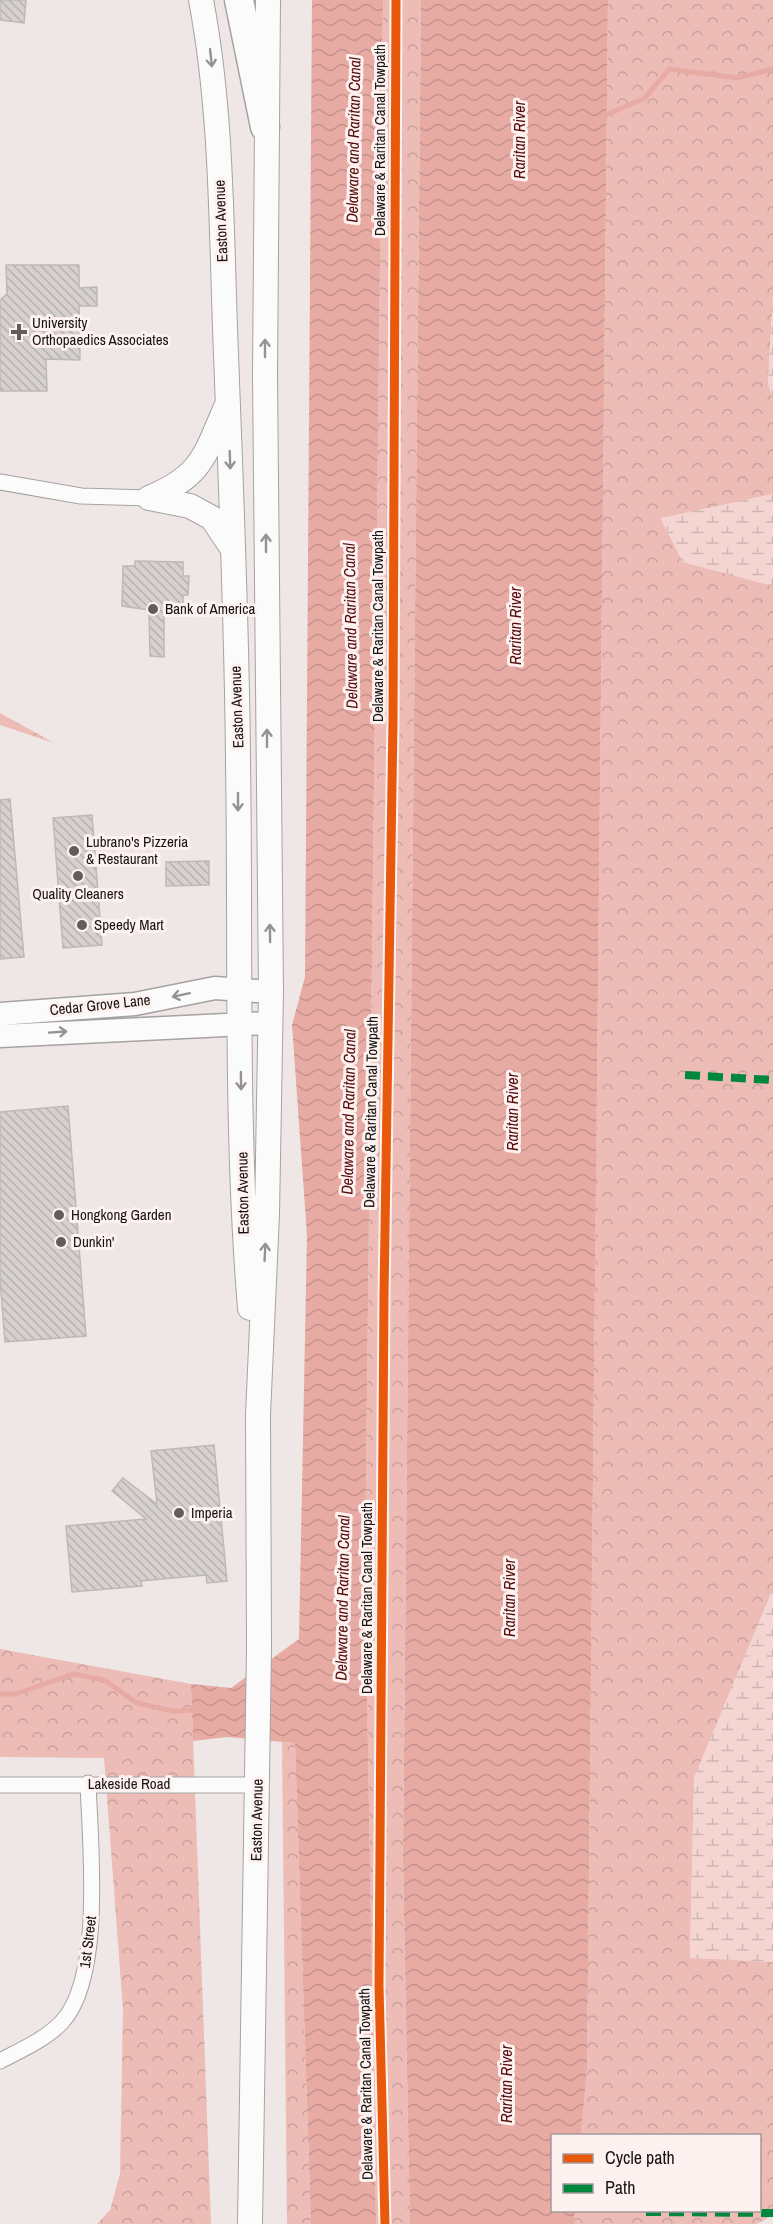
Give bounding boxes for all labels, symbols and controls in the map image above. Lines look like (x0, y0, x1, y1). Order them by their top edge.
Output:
street label: Delaware & Raritan Canal Towpath (369, 44, 390, 236)
one-way arrow (206, 47, 217, 67)
water label: Delaware and Raritan Canal (341, 56, 365, 223)
water label: Raritan River (508, 100, 530, 179)
street label: Easton Avenue (209, 179, 232, 263)
place label: University Orthopaedics Associates (32, 312, 169, 350)
marker: University Orthopaedics Associates (10, 323, 28, 341)
one-way arrow (259, 339, 271, 359)
one-way arrow (224, 450, 236, 470)
street label: Delaware & Raritan Canal Towpath (367, 530, 388, 722)
one-way arrow (260, 534, 272, 554)
water label: Delaware and Raritan Canal (338, 542, 362, 709)
water label: Raritan River (504, 586, 526, 665)
place label: Bank of America (165, 598, 255, 619)
marker: Bank of America (146, 602, 160, 616)
street label: Easton Avenue (225, 665, 248, 749)
one-way arrow (261, 729, 273, 749)
one-way arrow (232, 792, 244, 812)
place label: Lubrano's Pizzeria & Restaurant (86, 831, 188, 869)
marker: Lubrano's Pizzeria & Restaurant (67, 844, 81, 858)
marker: Quality Cleaners (71, 869, 85, 883)
place label: Quality Cleaners (32, 883, 124, 904)
place label: Speedy Mart (94, 914, 164, 935)
marker: Speedy Mart (75, 918, 89, 932)
one-way arrow (264, 924, 276, 944)
street label: Cedar Grove Lane (49, 989, 152, 1020)
one-way arrow (172, 989, 191, 1001)
street label: Delaware & Raritan Canal Towpath (358, 1016, 383, 1208)
one-way arrow (48, 1026, 68, 1037)
water label: Delaware and Raritan Canal (336, 1028, 360, 1195)
one-way arrow (235, 1071, 247, 1091)
water label: Raritan River (501, 1072, 523, 1151)
street label: Easton Avenue (231, 1151, 254, 1234)
place label: Hongkong Garden (71, 1204, 172, 1225)
marker: Hongkong Garden (52, 1208, 66, 1222)
place label: Dunkin' (73, 1231, 114, 1252)
marker: Dunkin' (54, 1235, 68, 1249)
one-way arrow (260, 1242, 271, 1262)
place label: Imperia (191, 1502, 233, 1523)
street label: Delaware & Raritan Canal Towpath (356, 1502, 377, 1694)
marker: Imperia (172, 1506, 186, 1520)
water label: Delaware and Raritan Canal (330, 1514, 354, 1681)
water label: Raritan River (498, 1558, 520, 1637)
street label: Lakeside Road (88, 1773, 170, 1794)
street label: Easton Avenue (245, 1778, 268, 1861)
street label: 1st Street (74, 1914, 101, 1969)
street label: Delaware & Raritan Canal Towpath (353, 1988, 378, 2180)
water label: Raritan River (495, 2044, 517, 2123)
legend (551, 2134, 761, 2212)
text: Cycle path (605, 2145, 675, 2170)
text: Path (605, 2175, 635, 2200)

